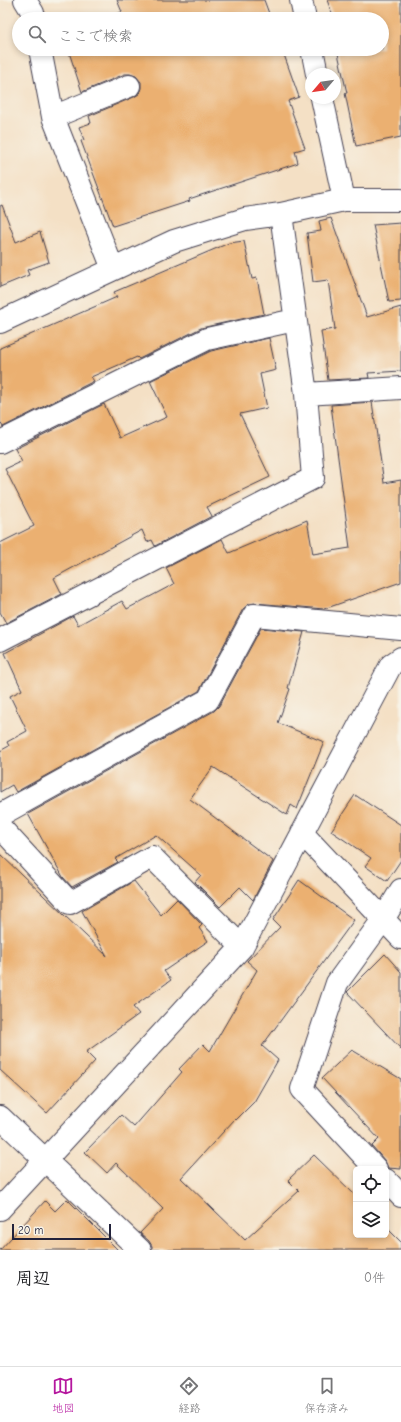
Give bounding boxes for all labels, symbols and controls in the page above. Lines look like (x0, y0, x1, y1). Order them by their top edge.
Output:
search box (12, 12, 389, 56)
icon: search (26, 23, 48, 45)
text: ここで検索 (58, 27, 133, 45)
north arrow (305, 68, 341, 104)
map controls (353, 1166, 389, 1238)
button: locate (353, 1166, 389, 1202)
button: layers (353, 1202, 389, 1238)
scale bar (12, 1222, 111, 1241)
text: 20 m (18, 1224, 43, 1237)
text: 周辺 (16, 1269, 50, 1288)
text: 0件 (364, 1270, 385, 1285)
tab: 地図 (52, 1375, 74, 1415)
tab: 経路 (178, 1375, 200, 1415)
tab: 保存済み (305, 1375, 349, 1415)

